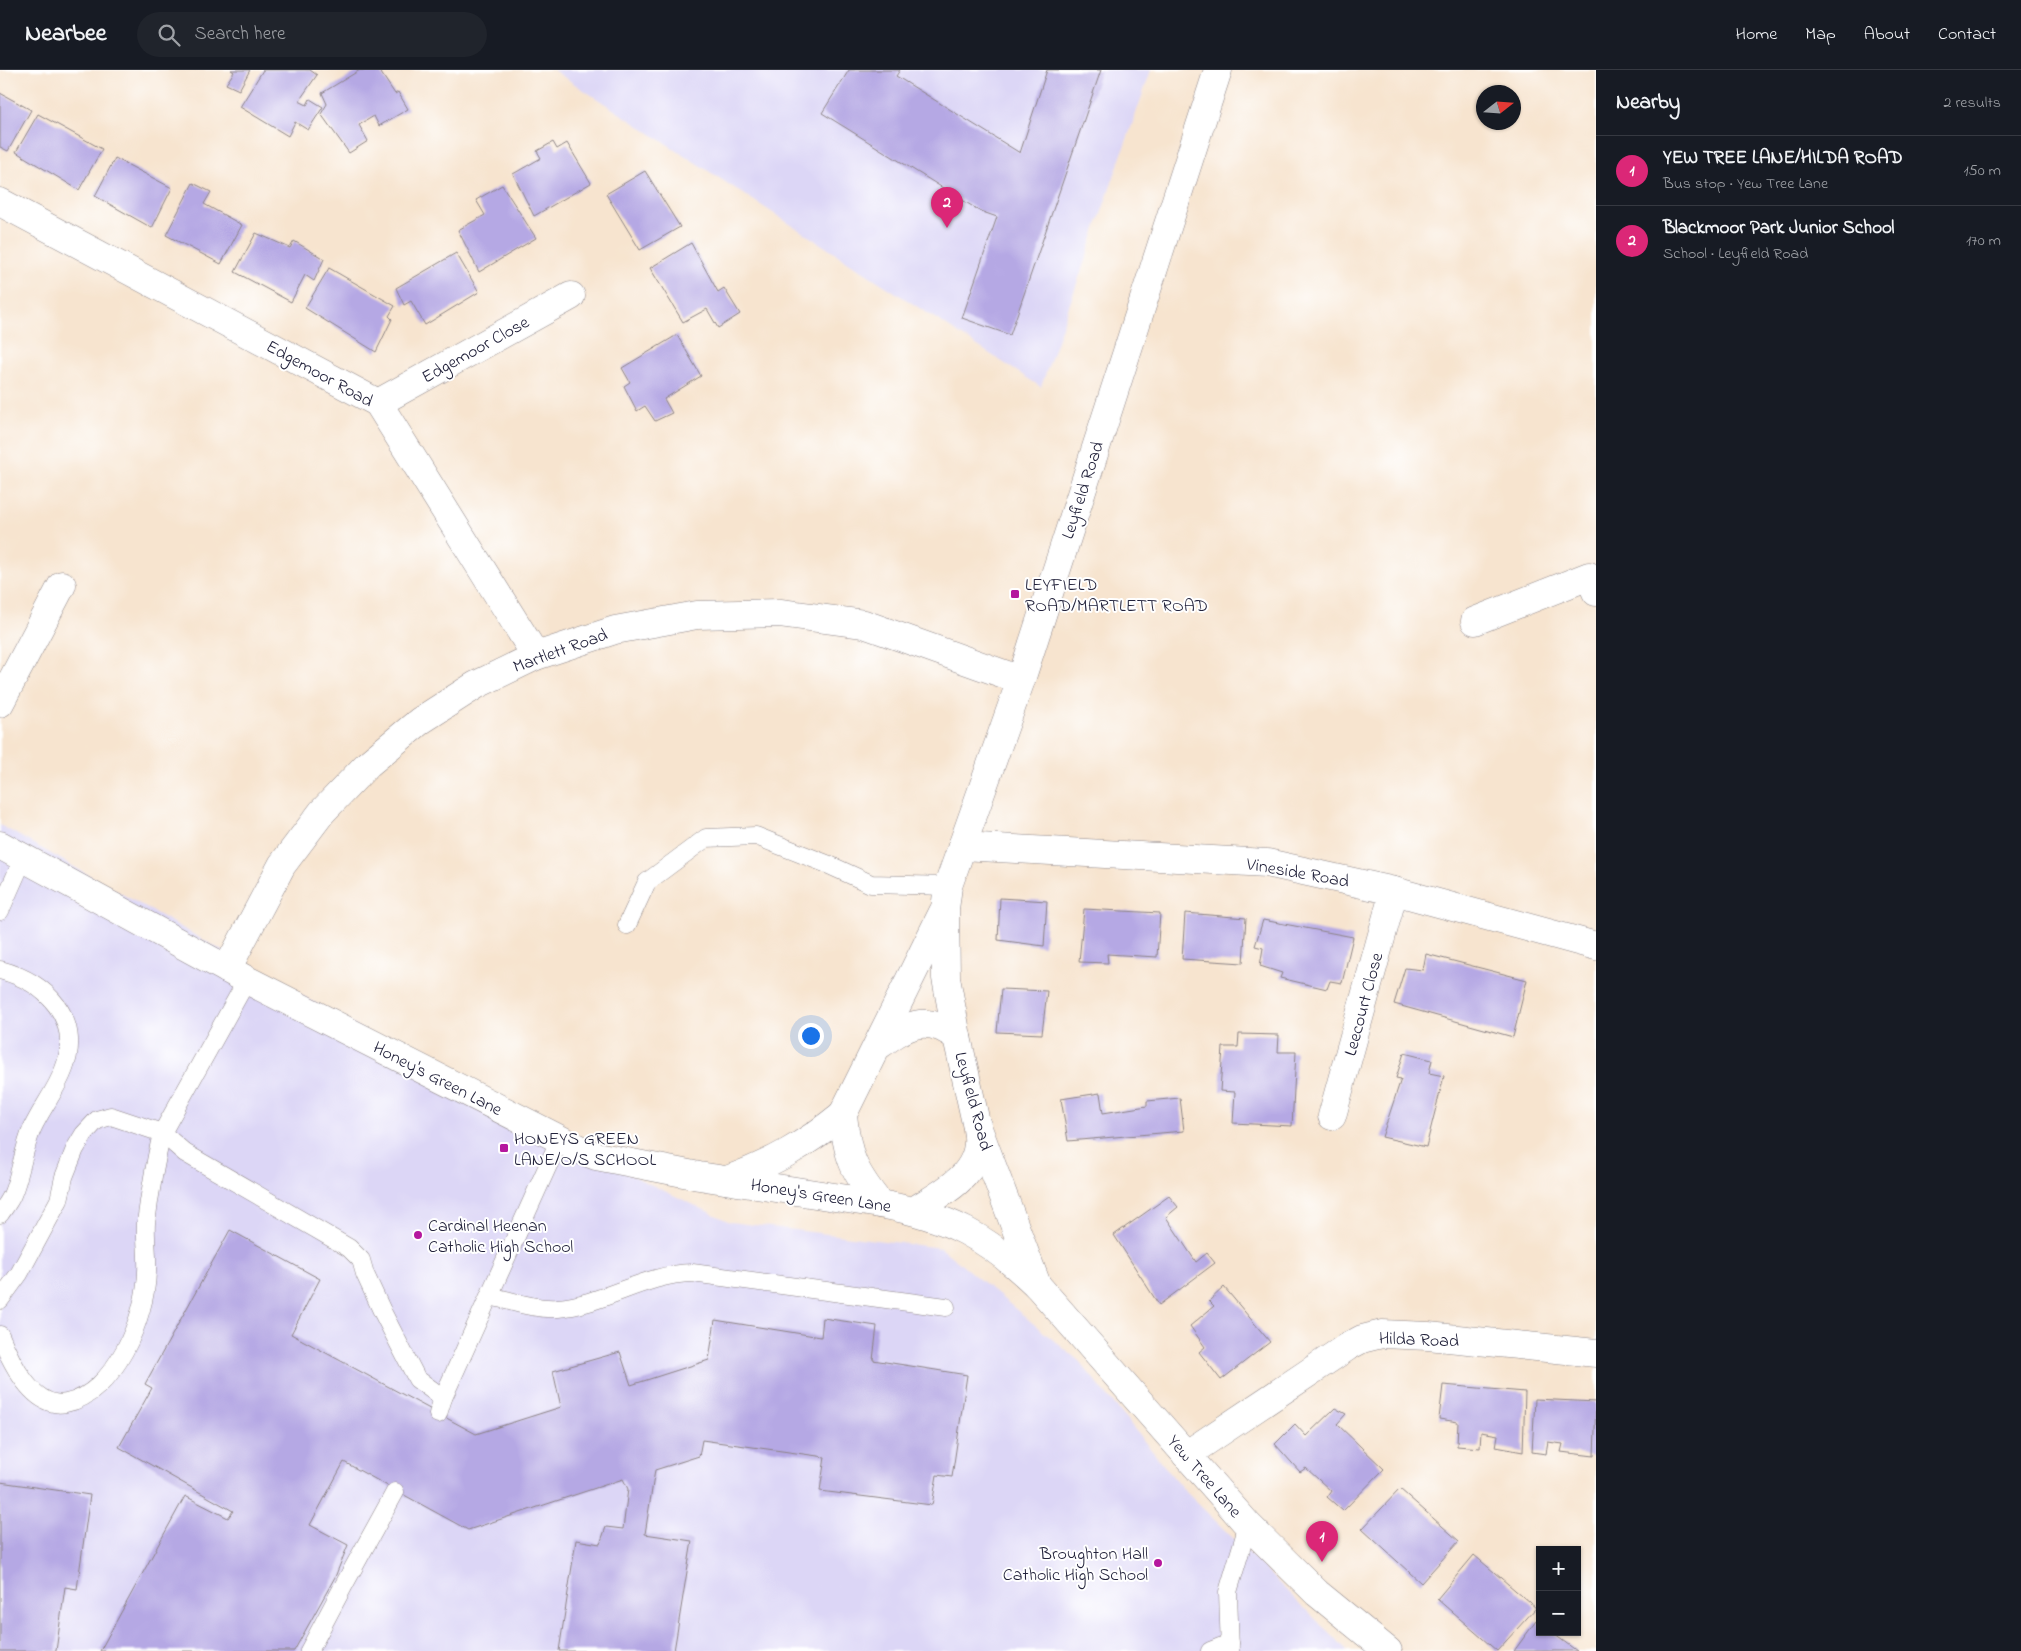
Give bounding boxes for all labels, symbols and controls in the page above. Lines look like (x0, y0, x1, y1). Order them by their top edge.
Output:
search box (137, 12, 487, 57)
text: Nearbee (25, 17, 107, 52)
icon: search (155, 21, 183, 49)
text: Search here (195, 21, 286, 48)
text: Home (1736, 22, 1777, 48)
text: Map (1805, 22, 1836, 48)
text: About (1864, 22, 1910, 48)
text: Contact (1938, 22, 1996, 48)
north arrow (1476, 85, 1521, 130)
text: Nearby (1616, 88, 1680, 118)
text: 2 results (1943, 91, 2001, 115)
text: YEW TREE LANE/HILDA ROAD (1663, 145, 1903, 172)
text: 1 (1629, 159, 1635, 183)
text: 150 m (1963, 159, 2001, 183)
text: Bus stop · Yew Tree Lane (1663, 172, 1828, 196)
pin: 2 (931, 187, 963, 228)
text: Blackmoor Park Junior School (1663, 215, 1895, 242)
text: 2 (1628, 229, 1636, 253)
text: 170 m (1966, 229, 2001, 253)
text: School · Leyfield Road (1663, 242, 1808, 266)
street label: Edgemoor Close (417, 310, 536, 392)
street label: Edgemoor Road (260, 335, 377, 416)
street label: Leyfield Road (1056, 438, 1112, 543)
place label: LEYFIELD ROAD/MARTLETT ROAD (1025, 573, 1208, 620)
marker: LEYFIELD ROAD/MARTLETT ROAD (1009, 588, 1021, 600)
street label: Martlett Road (510, 623, 612, 681)
street label: Vineside Road (1243, 852, 1351, 896)
street label: Leecourt Close (1339, 949, 1391, 1059)
your location (798, 1023, 824, 1049)
street label: Honey's Green Lane (368, 1036, 507, 1124)
street label: Leyfield Road (946, 1049, 998, 1154)
place label: HONEYS GREEN LANE/O/S SCHOOL (514, 1127, 656, 1174)
marker: HONEYS GREEN LANE/O/S SCHOOL (498, 1142, 510, 1154)
street label: Honey's Green Lane (749, 1173, 894, 1221)
place label: Cardinal Heenan Catholic High School (428, 1214, 573, 1262)
marker: Cardinal Heenan Catholic High School (412, 1229, 424, 1241)
street label: Hilda Road (1378, 1327, 1459, 1355)
street label: Yew Tree Lane (1160, 1430, 1248, 1525)
pin: 1 (1306, 1521, 1338, 1562)
place label: Broughton Hall Catholic High School (1003, 1542, 1148, 1590)
map controls (1536, 1546, 1581, 1636)
button: + (1536, 1546, 1581, 1591)
marker: Broughton Hall Catholic High School (1152, 1557, 1164, 1569)
button: − (1536, 1591, 1581, 1636)

